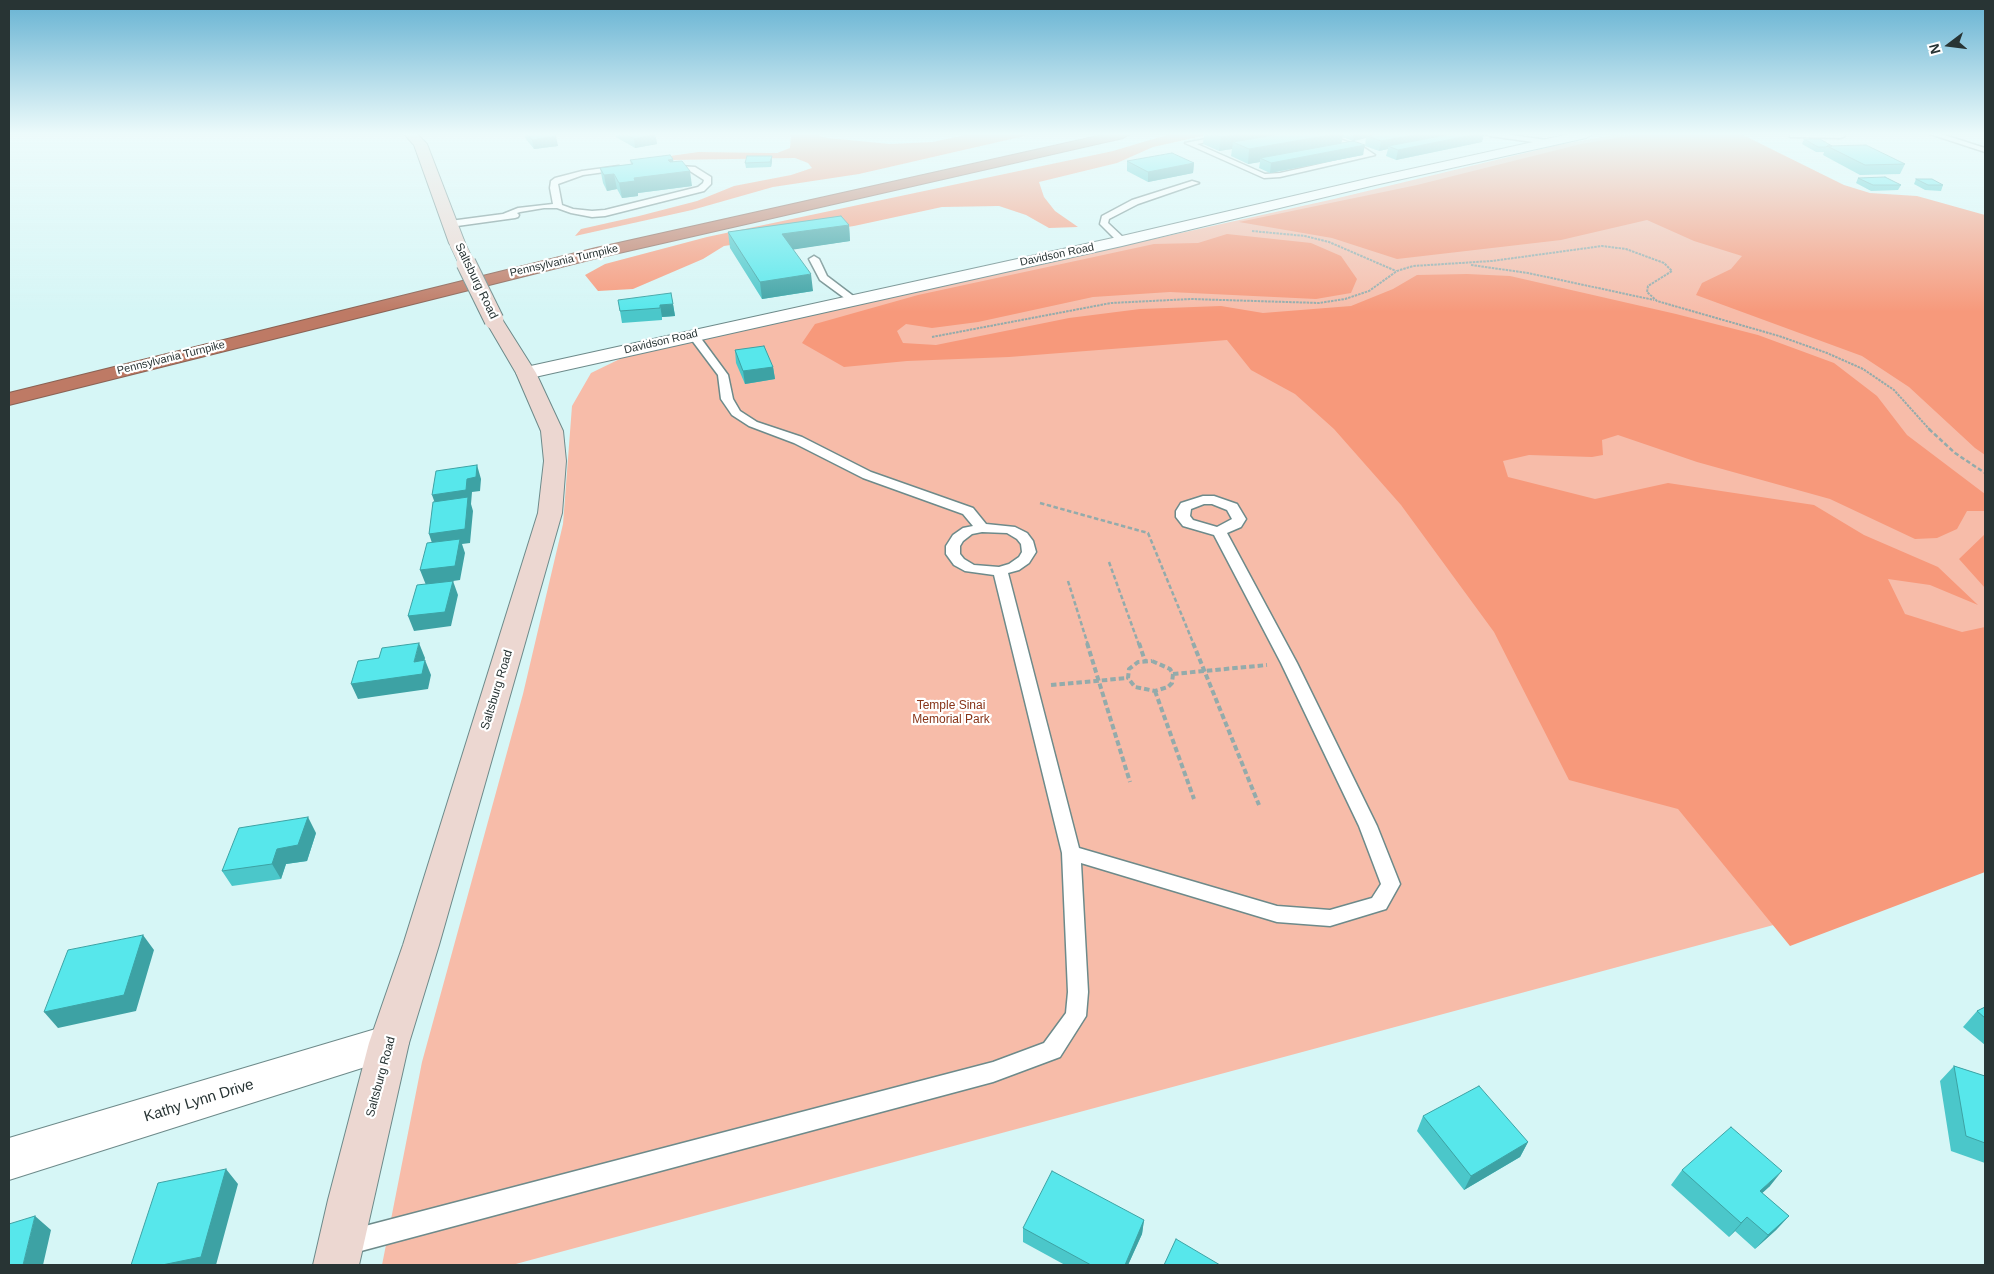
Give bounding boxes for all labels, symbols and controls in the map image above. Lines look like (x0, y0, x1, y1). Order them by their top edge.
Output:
north arrow (1924, 20, 1974, 70)
text: N (1925, 42, 1944, 56)
street label: Saltsburg Road (451, 241, 501, 321)
street label: Davidson Road (1019, 241, 1095, 269)
street label: Pennsylvania Turnpike (508, 242, 620, 280)
street label: Davidson Road (623, 327, 699, 357)
street label: Pennsylvania Turnpike (116, 338, 226, 378)
street label: Saltsburg Road (478, 648, 516, 732)
park label: Temple Sinai Memorial Park (912, 699, 990, 727)
street label: Saltsburg Road (363, 1035, 399, 1119)
street label: Kathy Lynn Drive (142, 1076, 256, 1126)

